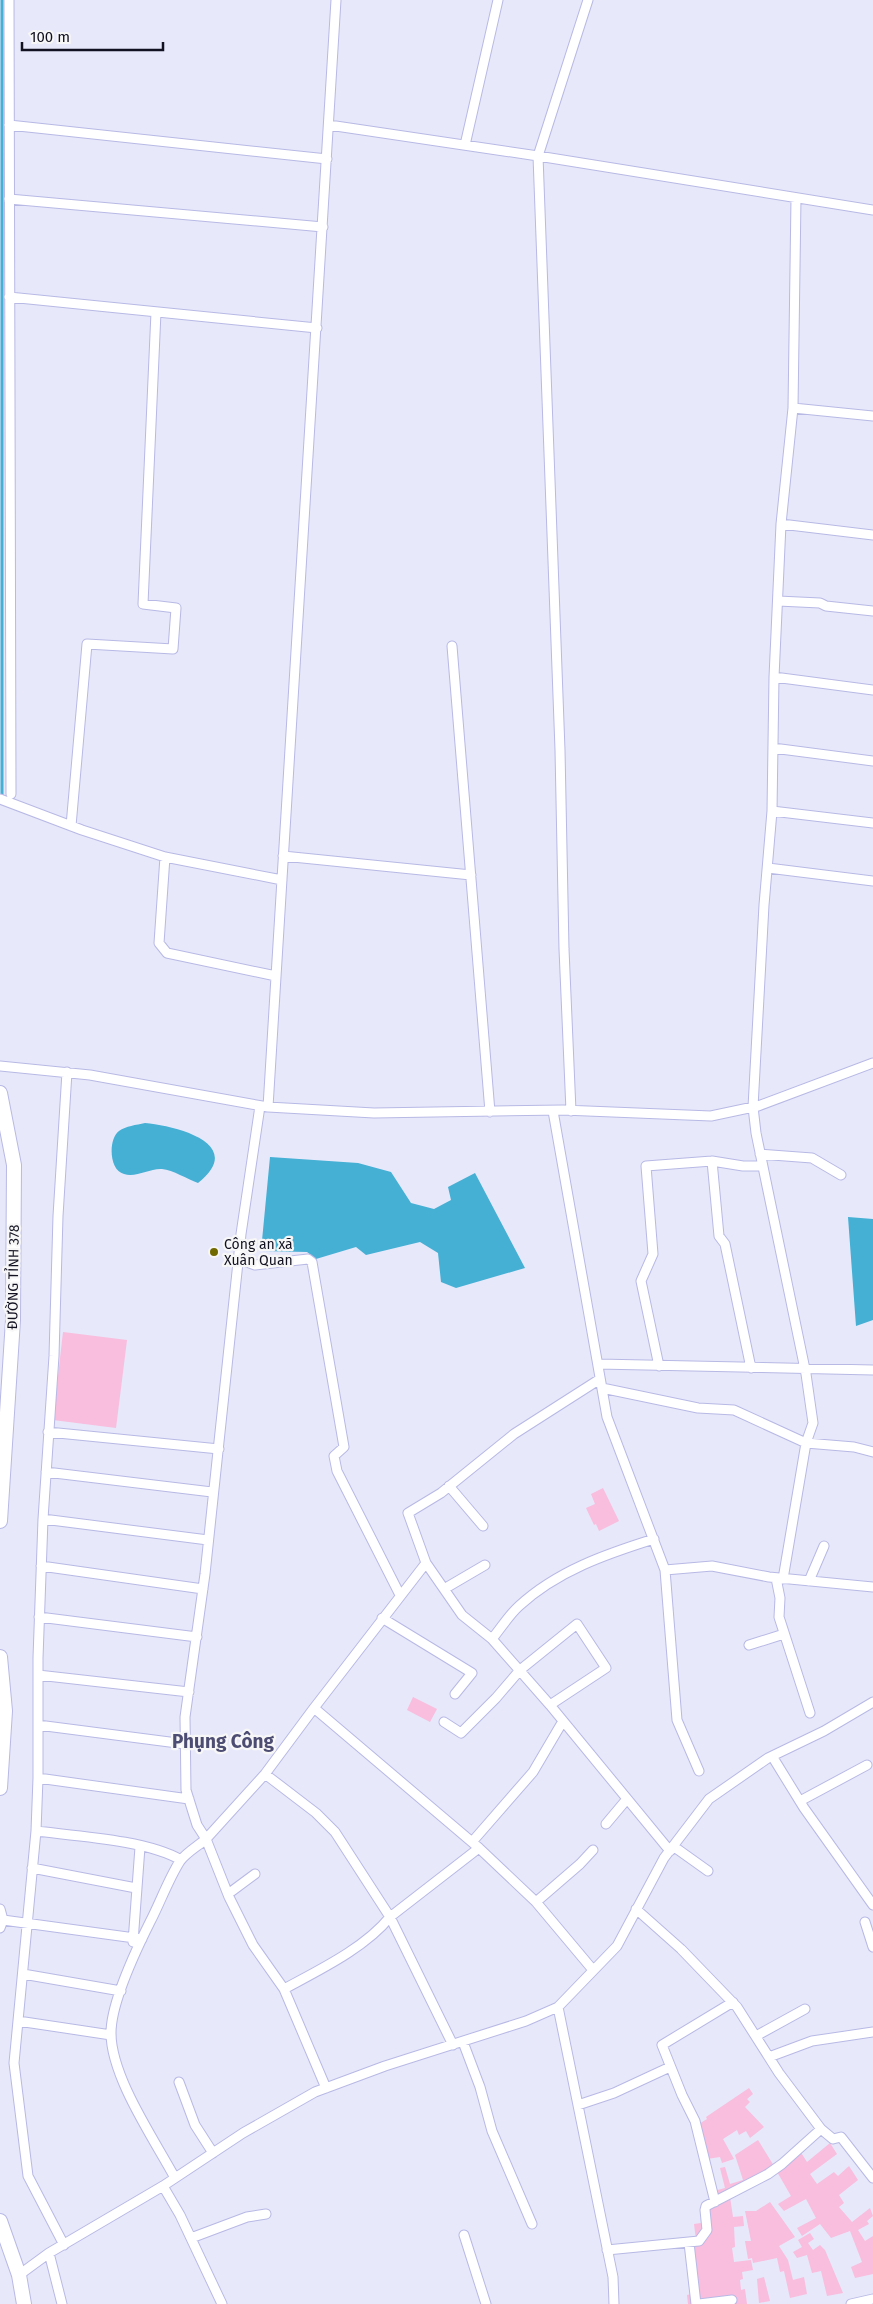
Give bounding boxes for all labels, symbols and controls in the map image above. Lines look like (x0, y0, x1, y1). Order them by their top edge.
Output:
scale bar (22, 20, 164, 52)
text: 100 m (30, 28, 70, 46)
street label: ĐƯỜNG TỈNH 378 (2, 1224, 23, 1330)
place label: Công an xã Xuân Quan (224, 1236, 293, 1269)
marker: Công an xã Xuân Quan (208, 1246, 220, 1258)
district label: Phụng Công (172, 1730, 274, 1753)

